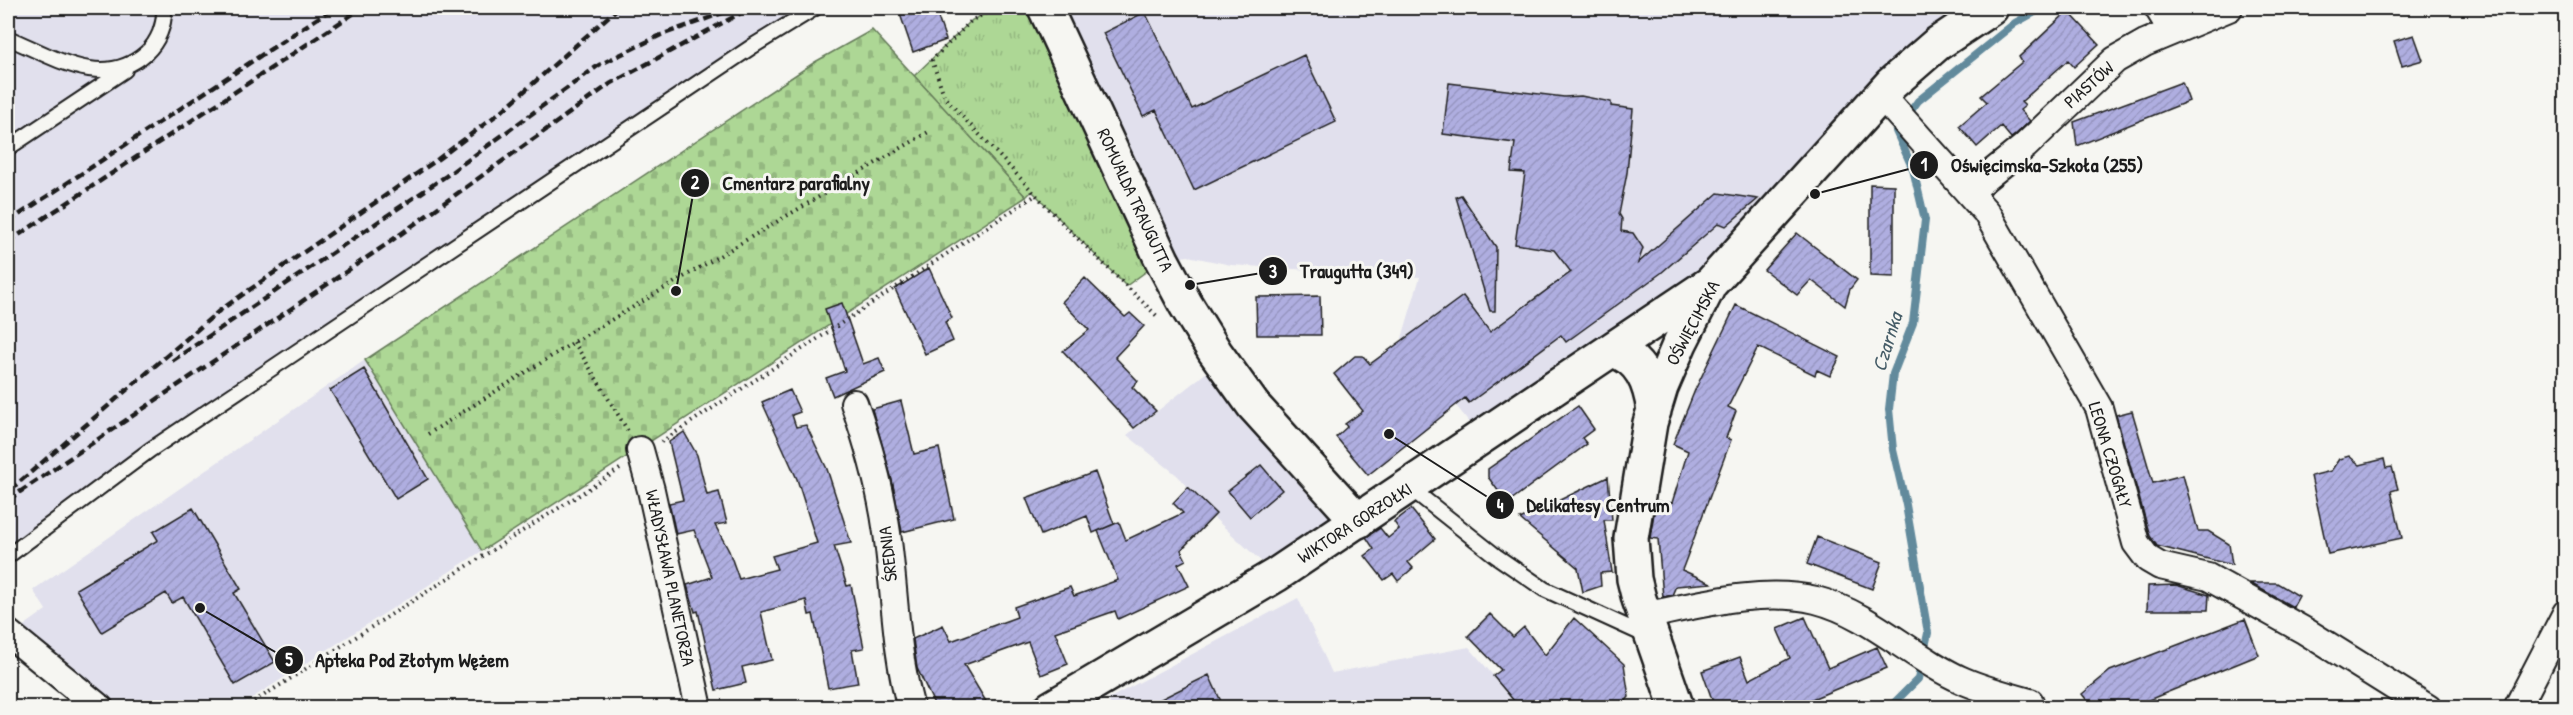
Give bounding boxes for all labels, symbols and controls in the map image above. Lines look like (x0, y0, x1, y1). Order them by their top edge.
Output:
street label: PIASTÓW (2058, 55, 2119, 114)
street label: ROMUALDA TRAUGUTTA (1091, 124, 1180, 276)
callout: Oświęcimska-Szkoła (255) (1909, 146, 2156, 184)
text: Oświęcimska-Szkoła (255) (1951, 151, 2143, 178)
text: 1 (1921, 152, 1928, 177)
callout: Cmentarz parafialny (680, 164, 882, 202)
text: Cmentarz parafialny (722, 169, 870, 197)
text: 2 (691, 170, 700, 195)
callout: Traugutta (349) (1258, 252, 1426, 290)
text: Traugutta (349) (1299, 257, 1414, 285)
text: 3 (1269, 259, 1277, 284)
street label: OŚWIĘCIMSKA (1660, 276, 1725, 370)
water label: Czarnka (1865, 307, 1909, 375)
street label: LEONA CZOGAŁY (2082, 399, 2138, 511)
street label: WIKTORA GORZOŁKI (1293, 476, 1417, 569)
callout: Delikatesy Centrum (1485, 486, 1682, 524)
street label: WŁADYSŁAWA PLANETORZA (640, 487, 701, 669)
text: Delikatesy Centrum (1526, 491, 1670, 519)
text: 4 (1497, 493, 1504, 518)
street label: ŚREDNIA (872, 525, 903, 583)
callout: Apteka Pod Złotym Wężem (274, 641, 521, 679)
text: Apteka Pod Złotym Wężem (315, 646, 509, 674)
text: 5 (285, 647, 293, 672)

